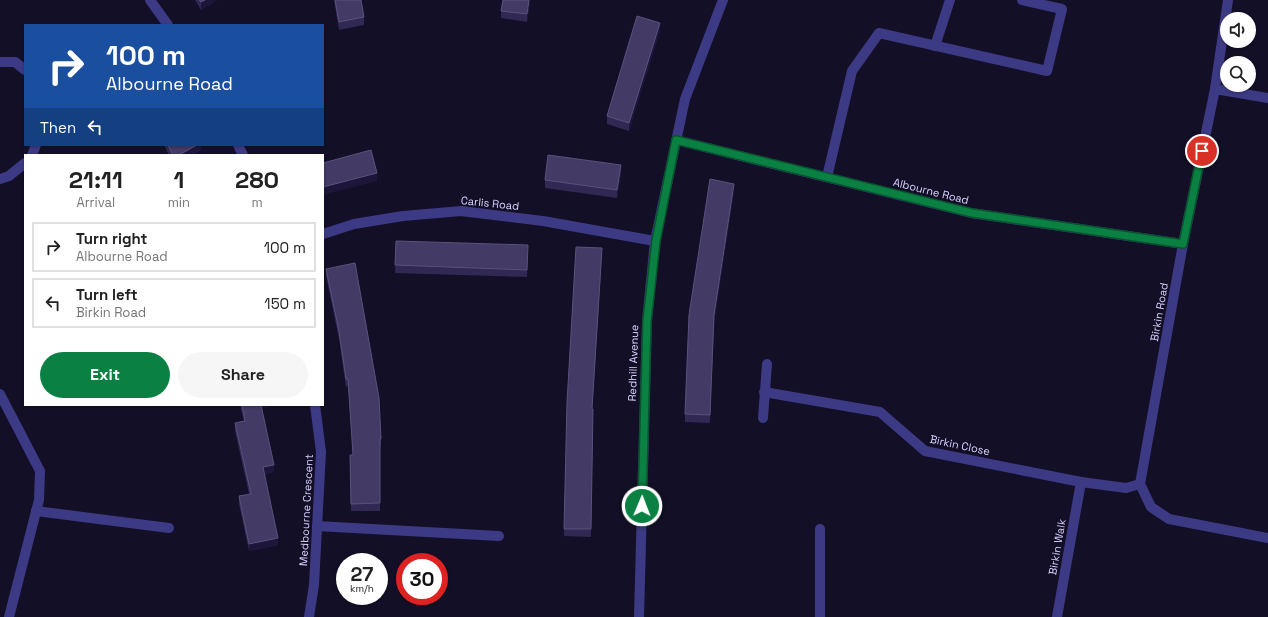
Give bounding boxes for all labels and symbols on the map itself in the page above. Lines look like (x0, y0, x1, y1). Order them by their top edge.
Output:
pin (1185, 134, 1219, 168)
street label: Albourne Road (892, 175, 970, 207)
street label: Carlis Road (460, 193, 520, 213)
street label: Birkin Road (1147, 282, 1171, 342)
street label: Redhill Avenue (625, 324, 641, 402)
street label: Birkin Close (929, 432, 991, 458)
street label: Medbourne Crescent (296, 454, 316, 566)
position arrow (621, 485, 663, 527)
street label: Birkin Walk (1045, 518, 1069, 576)
speed limit sign: 30 (396, 553, 448, 605)

